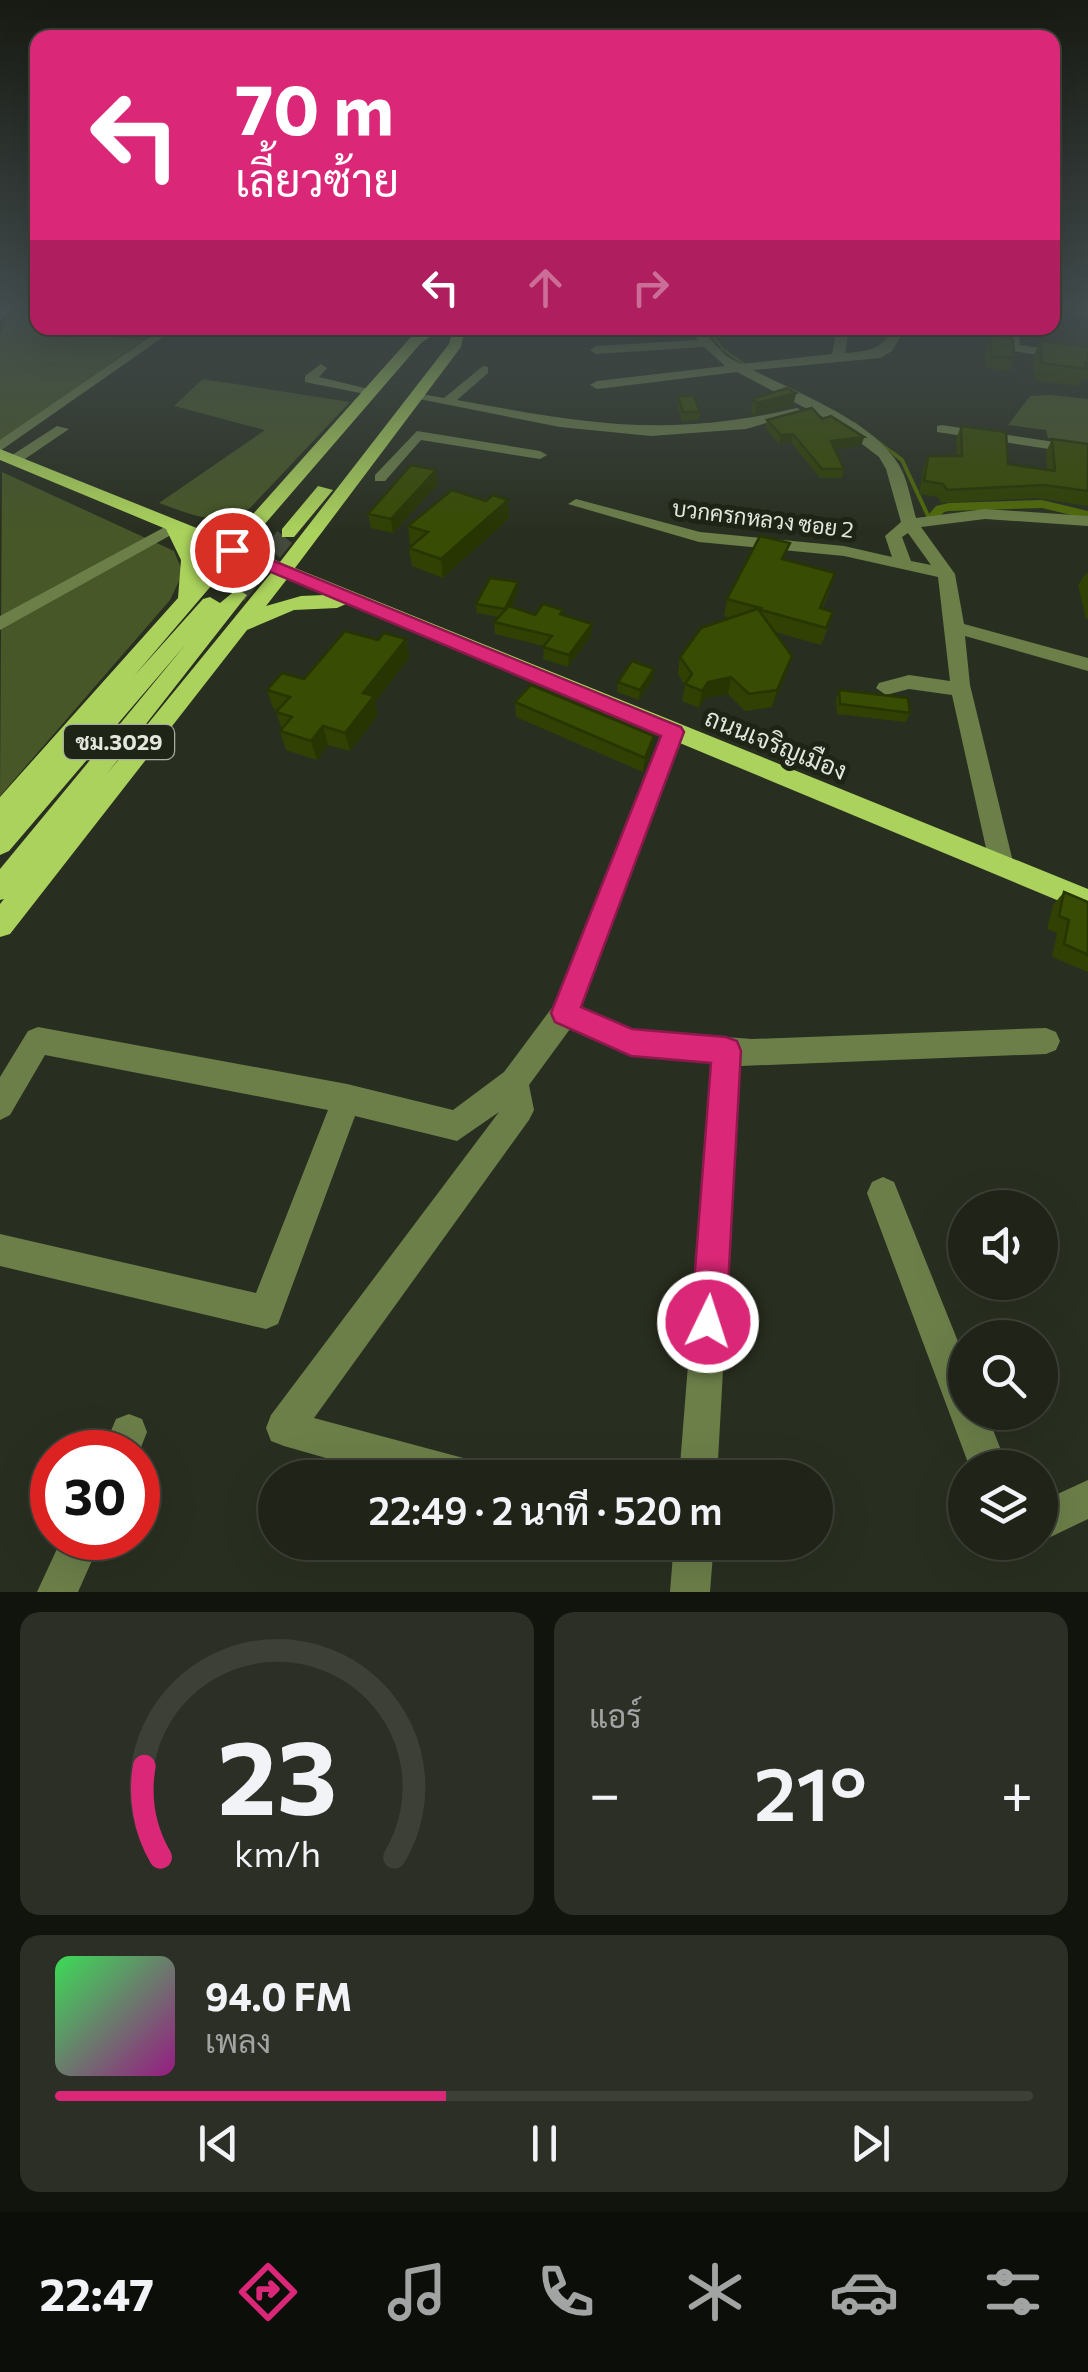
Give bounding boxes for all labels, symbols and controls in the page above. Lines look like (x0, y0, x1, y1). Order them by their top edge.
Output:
text: 70 m (235, 64, 394, 149)
icon: left (70, 70, 200, 200)
text: เลี้ยวซ้าย (235, 151, 399, 206)
icon: left (413, 260, 468, 315)
icon: ahead (518, 260, 573, 315)
icon: right (623, 260, 678, 315)
street label: บวกครกหลวง ซอย 2 (671, 494, 855, 543)
pin (190, 508, 275, 593)
icon: arrive (205, 523, 260, 578)
street label: ถนนเจริญเมือง (700, 701, 852, 787)
road number: ชม.3029 (64, 725, 174, 759)
map controls (948, 1190, 1058, 1560)
button: sound (948, 1190, 1058, 1300)
position arrow (656, 1270, 760, 1374)
button: search (948, 1320, 1058, 1430)
speed limit sign: 30 (30, 1430, 160, 1560)
button: layers (948, 1450, 1058, 1560)
text: 22:49 · 2 นาที · 520 m (368, 1486, 723, 1533)
text: แอร์ (589, 1695, 642, 1735)
text: 23 (217, 1709, 337, 1836)
text: 21° (754, 1745, 867, 1836)
text: − (589, 1758, 620, 1825)
text: + (1001, 1758, 1033, 1825)
text: km/h (234, 1831, 320, 1874)
text: 94.0 FM (205, 1972, 352, 2019)
text: เพลง (205, 2020, 271, 2060)
icon: previous (191, 2116, 246, 2171)
icon: pause (517, 2116, 572, 2171)
icon: next (843, 2116, 898, 2171)
icon: directions (233, 2257, 303, 2327)
icon: music (382, 2257, 452, 2327)
icon: phone (531, 2257, 601, 2327)
icon: climate (680, 2257, 750, 2327)
icon: car (829, 2257, 899, 2327)
icon: filters (978, 2257, 1048, 2327)
text: 22:47 (40, 2265, 154, 2320)

